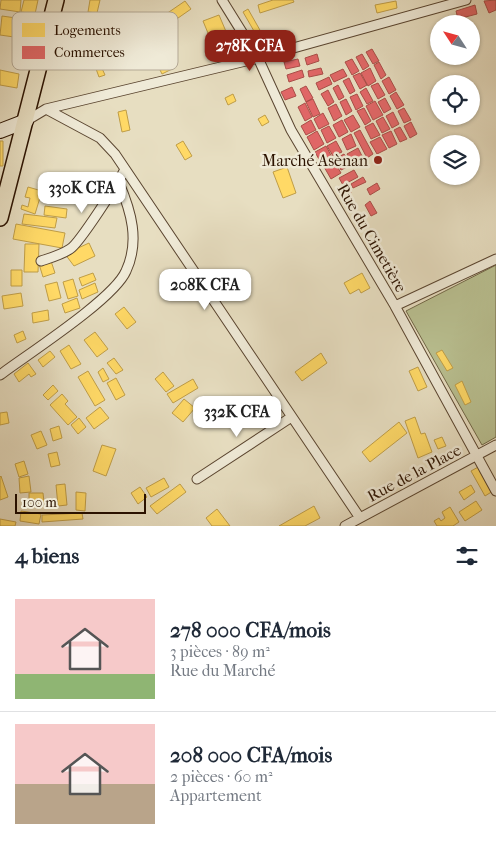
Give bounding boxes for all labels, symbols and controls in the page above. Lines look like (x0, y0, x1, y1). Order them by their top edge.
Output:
legend (12, 12, 178, 70)
north arrow (430, 15, 480, 65)
map controls (430, 15, 480, 185)
text: Logements (54, 22, 121, 39)
pin: 278K CFA (198, 30, 302, 72)
text: 278K CFA (216, 36, 284, 55)
text: Commerces (54, 44, 125, 61)
button: locate (430, 75, 480, 125)
button: layers (430, 135, 480, 185)
place label: Marché Asènan (262, 151, 369, 170)
marker: Marché Asènan (372, 154, 384, 166)
pin: 330K CFA (30, 172, 134, 214)
text: 330K CFA (49, 178, 115, 197)
street label: Rue du Cimetière (333, 180, 411, 296)
pin: 208K CFA (153, 268, 257, 311)
text: 208K CFA (170, 275, 240, 294)
pin: 332K CFA (185, 396, 289, 438)
text: 332K CFA (204, 402, 270, 421)
street label: Rue de la Place (364, 440, 464, 506)
scale bar (15, 491, 146, 514)
text: 100 m (22, 494, 57, 511)
icon: filters (453, 542, 481, 570)
text: 4 biens (15, 544, 79, 568)
text: 278 000 CFA/mois (170, 618, 331, 642)
icon: home (55, 619, 115, 679)
text: 3 pièces · 89 m² (170, 642, 270, 661)
text: Rue du Marché (170, 661, 275, 680)
text: 208 000 CFA/mois (170, 743, 332, 767)
icon: home (55, 744, 115, 804)
text: 2 pièces · 60 m² (170, 767, 273, 786)
text: Appartement (170, 786, 262, 805)

